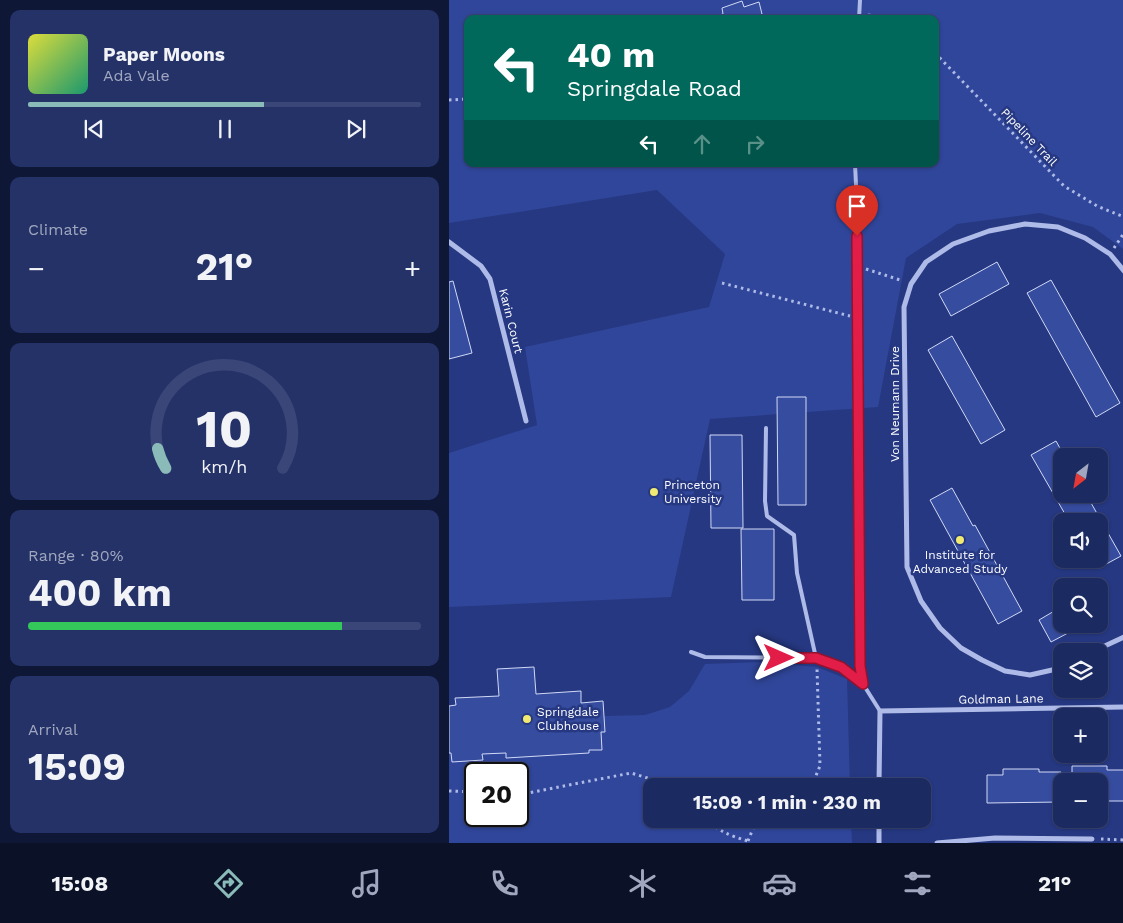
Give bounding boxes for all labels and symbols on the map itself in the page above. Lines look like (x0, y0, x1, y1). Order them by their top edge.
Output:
street label: Pipeline Trail (998, 105, 1060, 169)
pin (836, 185, 878, 236)
street label: Karin Court (496, 287, 526, 355)
street label: Von Neumann Drive (888, 346, 902, 462)
north arrow (1053, 448, 1108, 502)
place label: Princeton University (664, 478, 722, 506)
marker: Princeton University (648, 486, 660, 498)
marker: Institute for Advanced Study (954, 534, 966, 546)
place label: Institute for Advanced Study (913, 548, 1008, 576)
position arrow (752, 631, 804, 683)
street label: Goldman Lane (958, 691, 1044, 707)
place label: Springdale Clubhouse (537, 705, 599, 733)
marker: Springdale Clubhouse (521, 713, 533, 725)
speed limit sign: 20 (464, 762, 529, 827)

